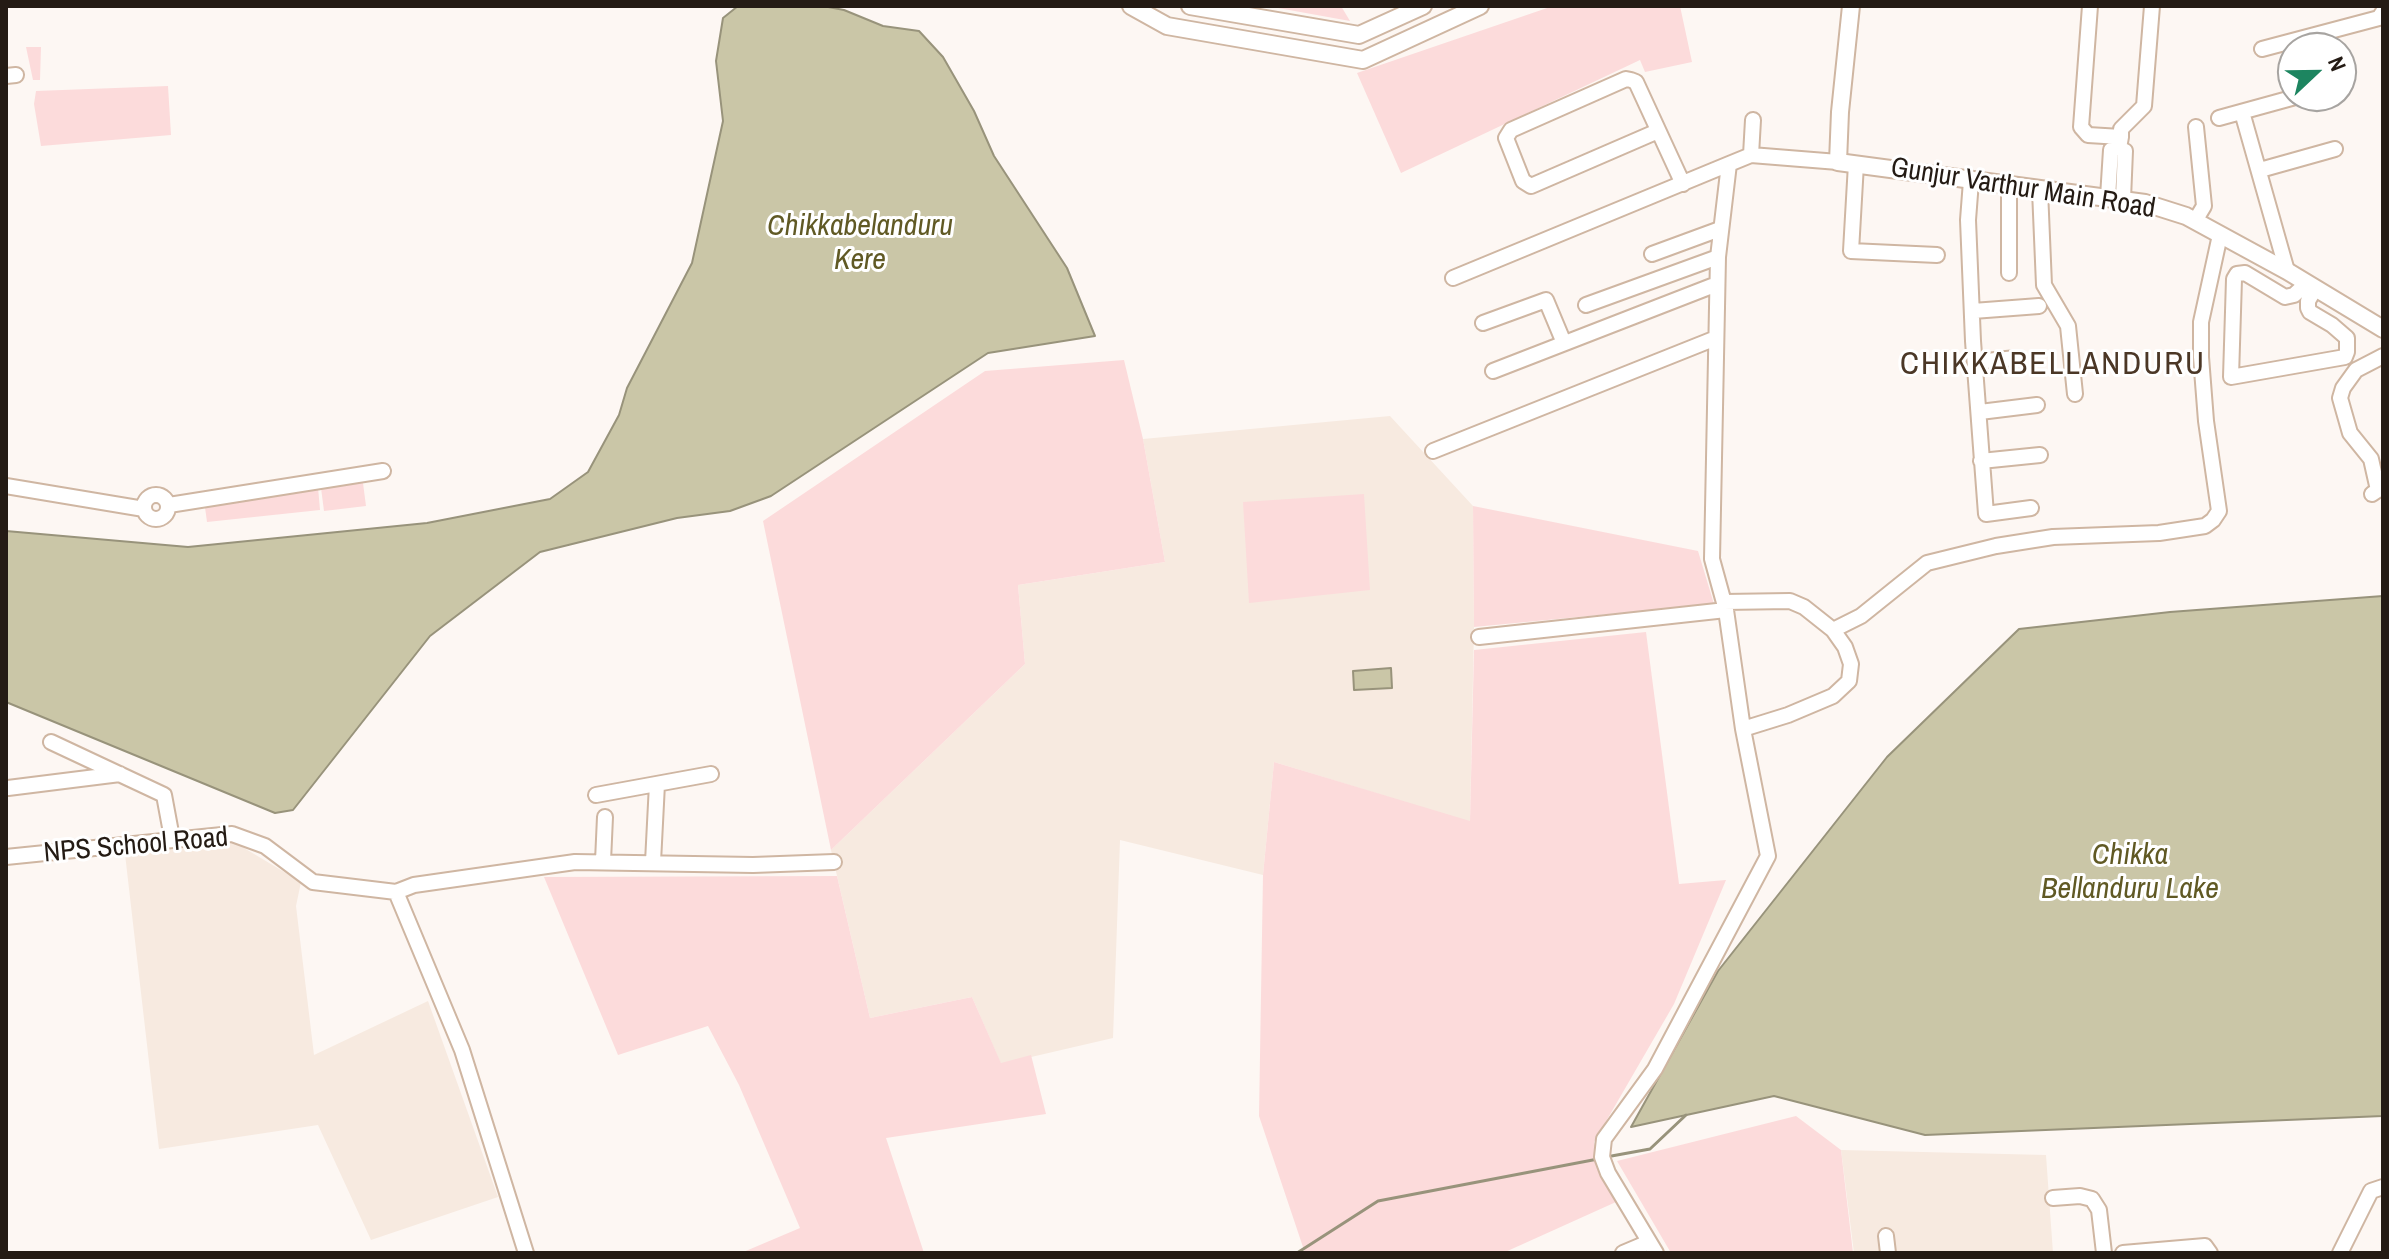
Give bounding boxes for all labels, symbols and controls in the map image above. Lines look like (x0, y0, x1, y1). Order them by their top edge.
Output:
north arrow (2277, 32, 2357, 112)
text: N (2321, 52, 2354, 75)
street label: Gunjur Varthur Main Road (1888, 151, 2158, 227)
water label: Chikkabelanduru Kere (767, 209, 953, 280)
district label: CHIKKABELLANDURU (1900, 346, 2206, 384)
street label: NPS School Road (42, 821, 230, 871)
water label: Chikka Bellanduru Lake (2041, 838, 2219, 908)

